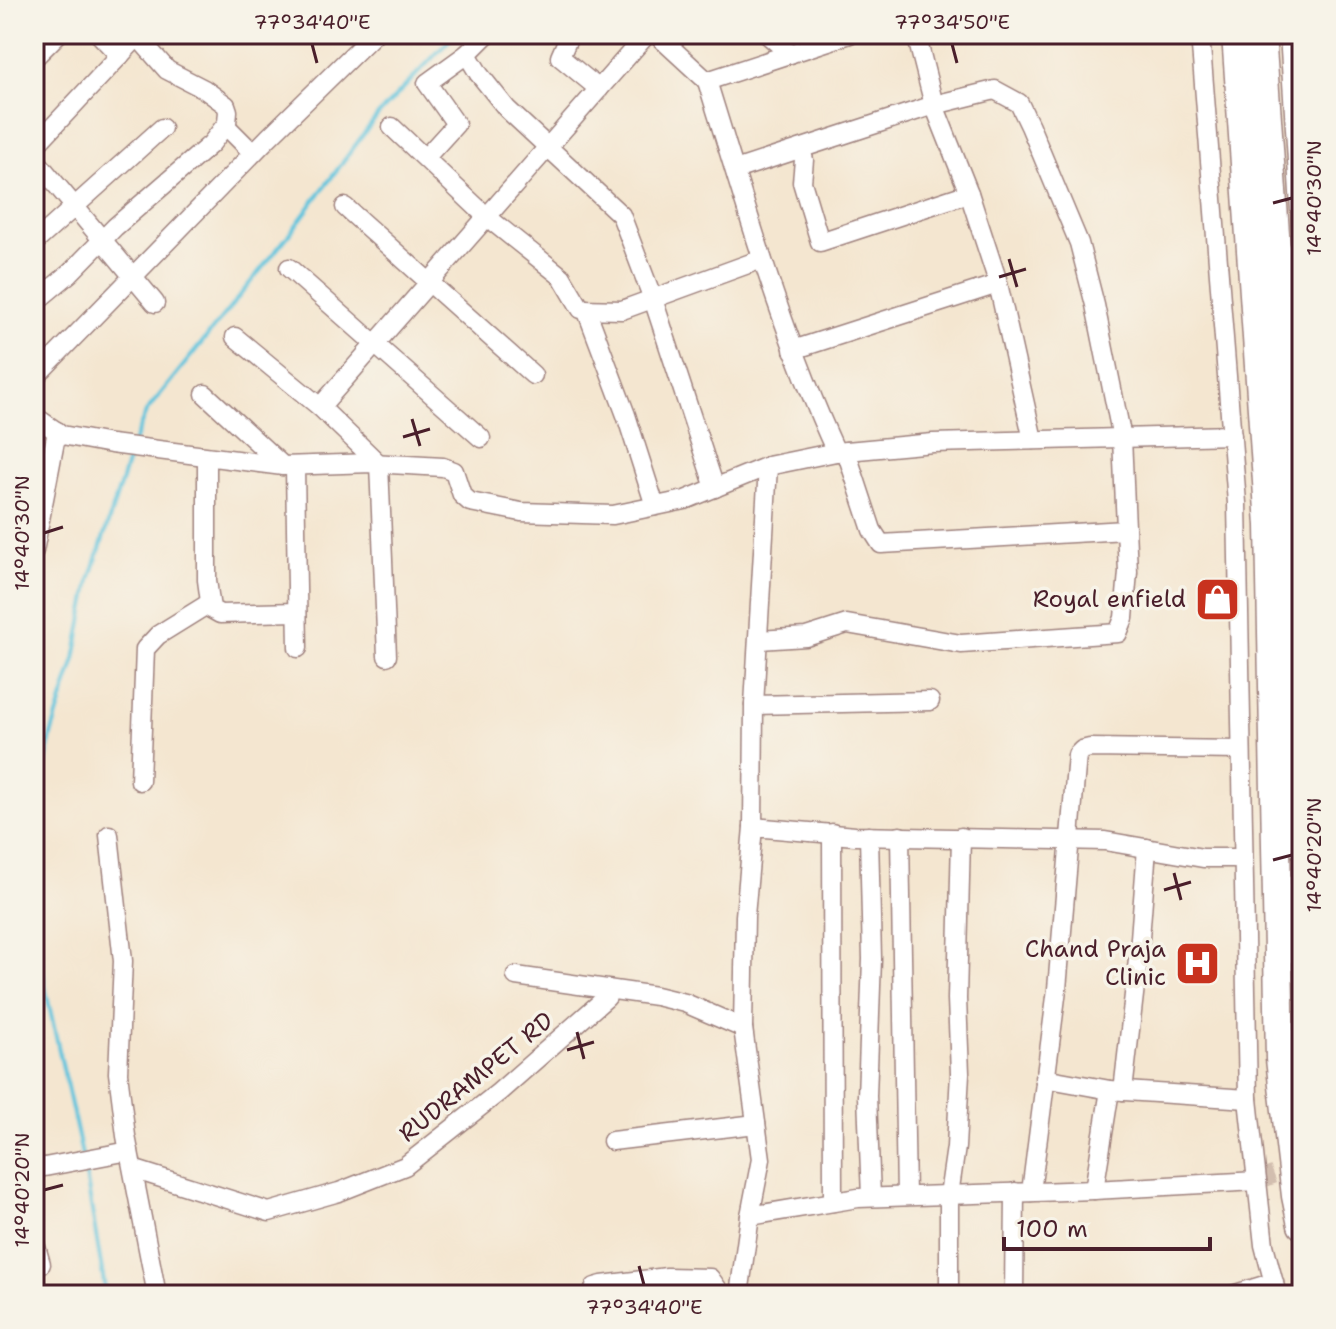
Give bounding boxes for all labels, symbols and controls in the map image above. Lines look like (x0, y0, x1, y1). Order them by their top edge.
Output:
text: 77°34'40"E (254, 9, 370, 35)
text: 77°34'50"E (894, 9, 1010, 35)
text: 14°40'30"N (1301, 140, 1327, 256)
text: 14°40'30"N (9, 475, 35, 591)
shop icon: Royal enfield (1193, 575, 1241, 623)
place label: Royal enfield (1033, 583, 1186, 615)
text: 14°40'20"N (1301, 797, 1327, 913)
place label: Chand Praja Clinic (1025, 933, 1166, 993)
hospital icon: Chand Praja Clinic (1173, 939, 1221, 987)
street label: RUDRAMPET RD (392, 1005, 560, 1149)
text: 14°40'20"N (9, 1132, 35, 1248)
scale bar (1004, 1201, 1210, 1251)
text: 100 m (1016, 1213, 1088, 1245)
text: 77°34'40"E (586, 1294, 702, 1320)

